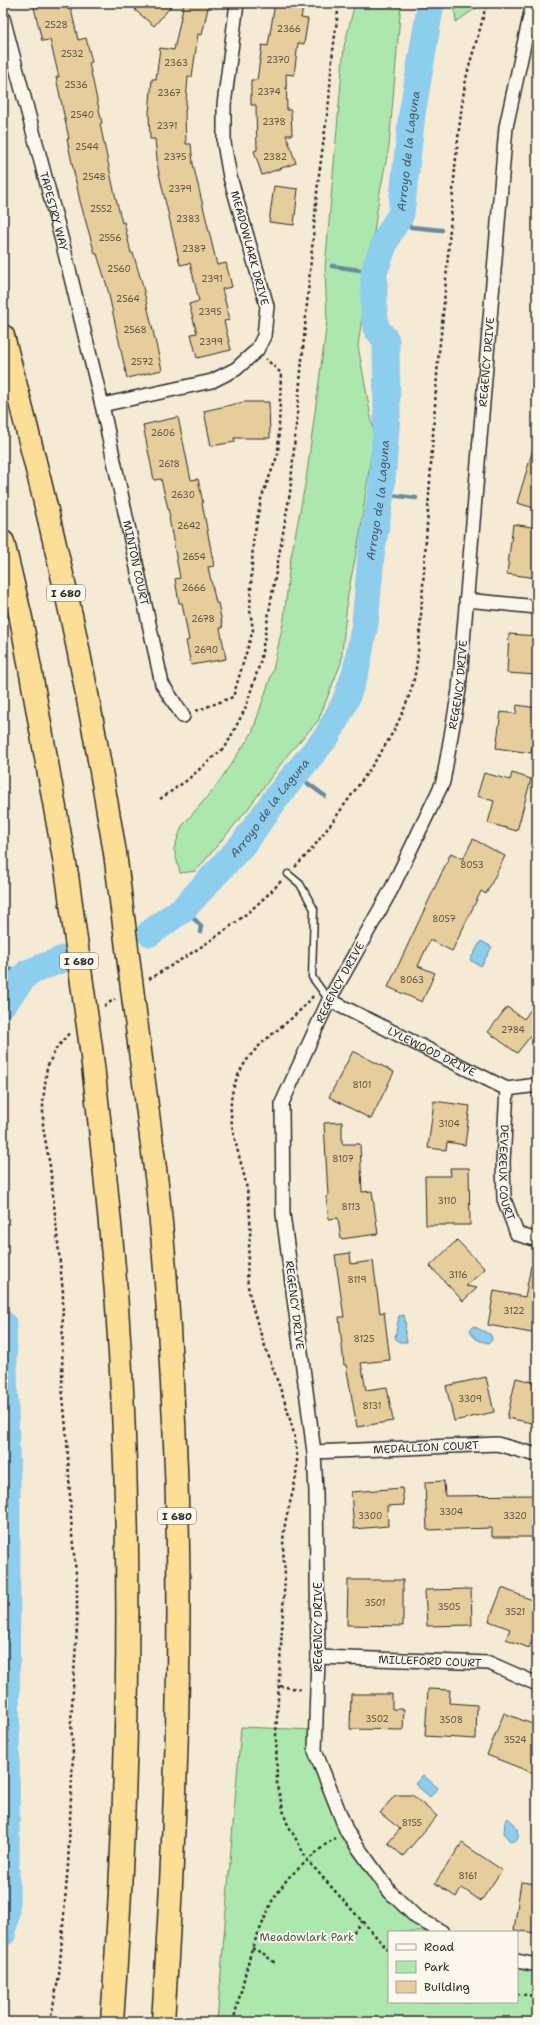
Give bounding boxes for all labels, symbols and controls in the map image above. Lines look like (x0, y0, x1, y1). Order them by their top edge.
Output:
house number: 2528 (44, 19, 68, 31)
house number: 2366 (277, 23, 301, 35)
house number: 2532 (60, 48, 84, 60)
house number: 2370 (266, 54, 290, 66)
house number: 2363 (164, 57, 188, 69)
house number: 2536 (64, 79, 88, 91)
house number: 2374 (257, 86, 281, 98)
house number: 2367 (157, 87, 181, 99)
water label: Arroyo de la Laguna (393, 90, 424, 212)
house number: 2540 (70, 109, 94, 121)
house number: 2378 (262, 116, 286, 128)
house number: 2371 (157, 120, 177, 132)
house number: 2544 (75, 141, 99, 153)
house number: 2375 (164, 151, 186, 163)
house number: 2382 (263, 151, 287, 163)
street label: TAPESTRY WAY (36, 170, 71, 253)
house number: 2548 (82, 171, 106, 183)
house number: 2379 (168, 183, 192, 195)
street label: MEADOWLARK DRIVE (227, 189, 272, 307)
house number: 2552 (90, 203, 112, 215)
house number: 2383 (176, 213, 200, 225)
house number: 2556 (98, 232, 122, 244)
house number: 2387 (182, 243, 206, 255)
house number: 2560 (107, 263, 131, 275)
house number: 2391 (201, 273, 223, 285)
house number: 2564 (116, 293, 140, 305)
house number: 2395 (198, 306, 222, 318)
street label: REGENCY DRIVE (476, 316, 498, 407)
house number: 2568 (123, 324, 147, 336)
house number: 2399 (199, 336, 223, 348)
house number: 2572 (130, 356, 154, 368)
house number: 2606 (151, 427, 175, 439)
water label: Arroyo de la Laguna (362, 439, 393, 561)
house number: 2618 (158, 458, 180, 470)
house number: 2630 (171, 489, 195, 501)
street label: MINTON COURT (119, 519, 152, 607)
house number: 2642 (177, 520, 201, 532)
house number: 2654 (182, 551, 206, 563)
house number: 2666 (182, 582, 206, 594)
road number: I 680 (47, 585, 85, 601)
house number: 2678 (191, 613, 215, 625)
street label: REGENCY DRIVE (445, 639, 471, 731)
house number: 2690 (194, 644, 218, 656)
water label: Arroyo de la Laguna (226, 755, 313, 861)
house number: 8053 (460, 859, 484, 871)
house number: 8057 (432, 913, 456, 925)
street label: REGENCY DRIVE (313, 939, 368, 1025)
road number: I 680 (60, 953, 98, 969)
house number: 8063 (400, 974, 424, 986)
street label: LYLEWOOD DRIVE (385, 1024, 478, 1080)
house number: 2784 (501, 1024, 525, 1036)
house number: 8101 (352, 1079, 372, 1091)
house number: 3104 (438, 1118, 460, 1130)
street label: DEVEREUX COURT (495, 1124, 518, 1223)
house number: 8107 (332, 1153, 354, 1165)
house number: 3110 (437, 1195, 457, 1207)
house number: 8113 (341, 1201, 361, 1213)
street label: REGENCY DRIVE (282, 1260, 307, 1351)
house number: 3116 (448, 1269, 468, 1281)
house number: 8119 (347, 1274, 367, 1286)
house number: 3122 (503, 1305, 525, 1317)
house number: 8125 (354, 1333, 374, 1345)
house number: 3309 (458, 1393, 482, 1405)
house number: 8131 (363, 1400, 381, 1412)
street label: MEDALLION COURT (373, 1438, 479, 1457)
house number: 3304 (439, 1506, 463, 1518)
road number: I 680 (158, 1508, 196, 1524)
house number: 3300 (358, 1510, 382, 1522)
house number: 3320 (503, 1510, 527, 1522)
street label: REGENCY DRIVE (311, 1582, 326, 1672)
house number: 3501 (364, 1597, 386, 1609)
house number: 3505 (437, 1601, 461, 1613)
house number: 3521 (505, 1606, 525, 1618)
street label: MILLEFORD COURT (378, 1652, 482, 1671)
house number: 3502 (365, 1713, 389, 1725)
house number: 3508 (439, 1714, 463, 1726)
house number: 3524 (503, 1734, 527, 1746)
house number: 8155 (402, 1817, 422, 1829)
house number: 8161 (459, 1870, 477, 1882)
park label: Meadowlark Park (260, 1930, 354, 1945)
legend (388, 1931, 518, 2003)
text: Road (424, 1939, 455, 1955)
text: Park (424, 1959, 450, 1975)
text: Building (424, 1979, 470, 1995)

